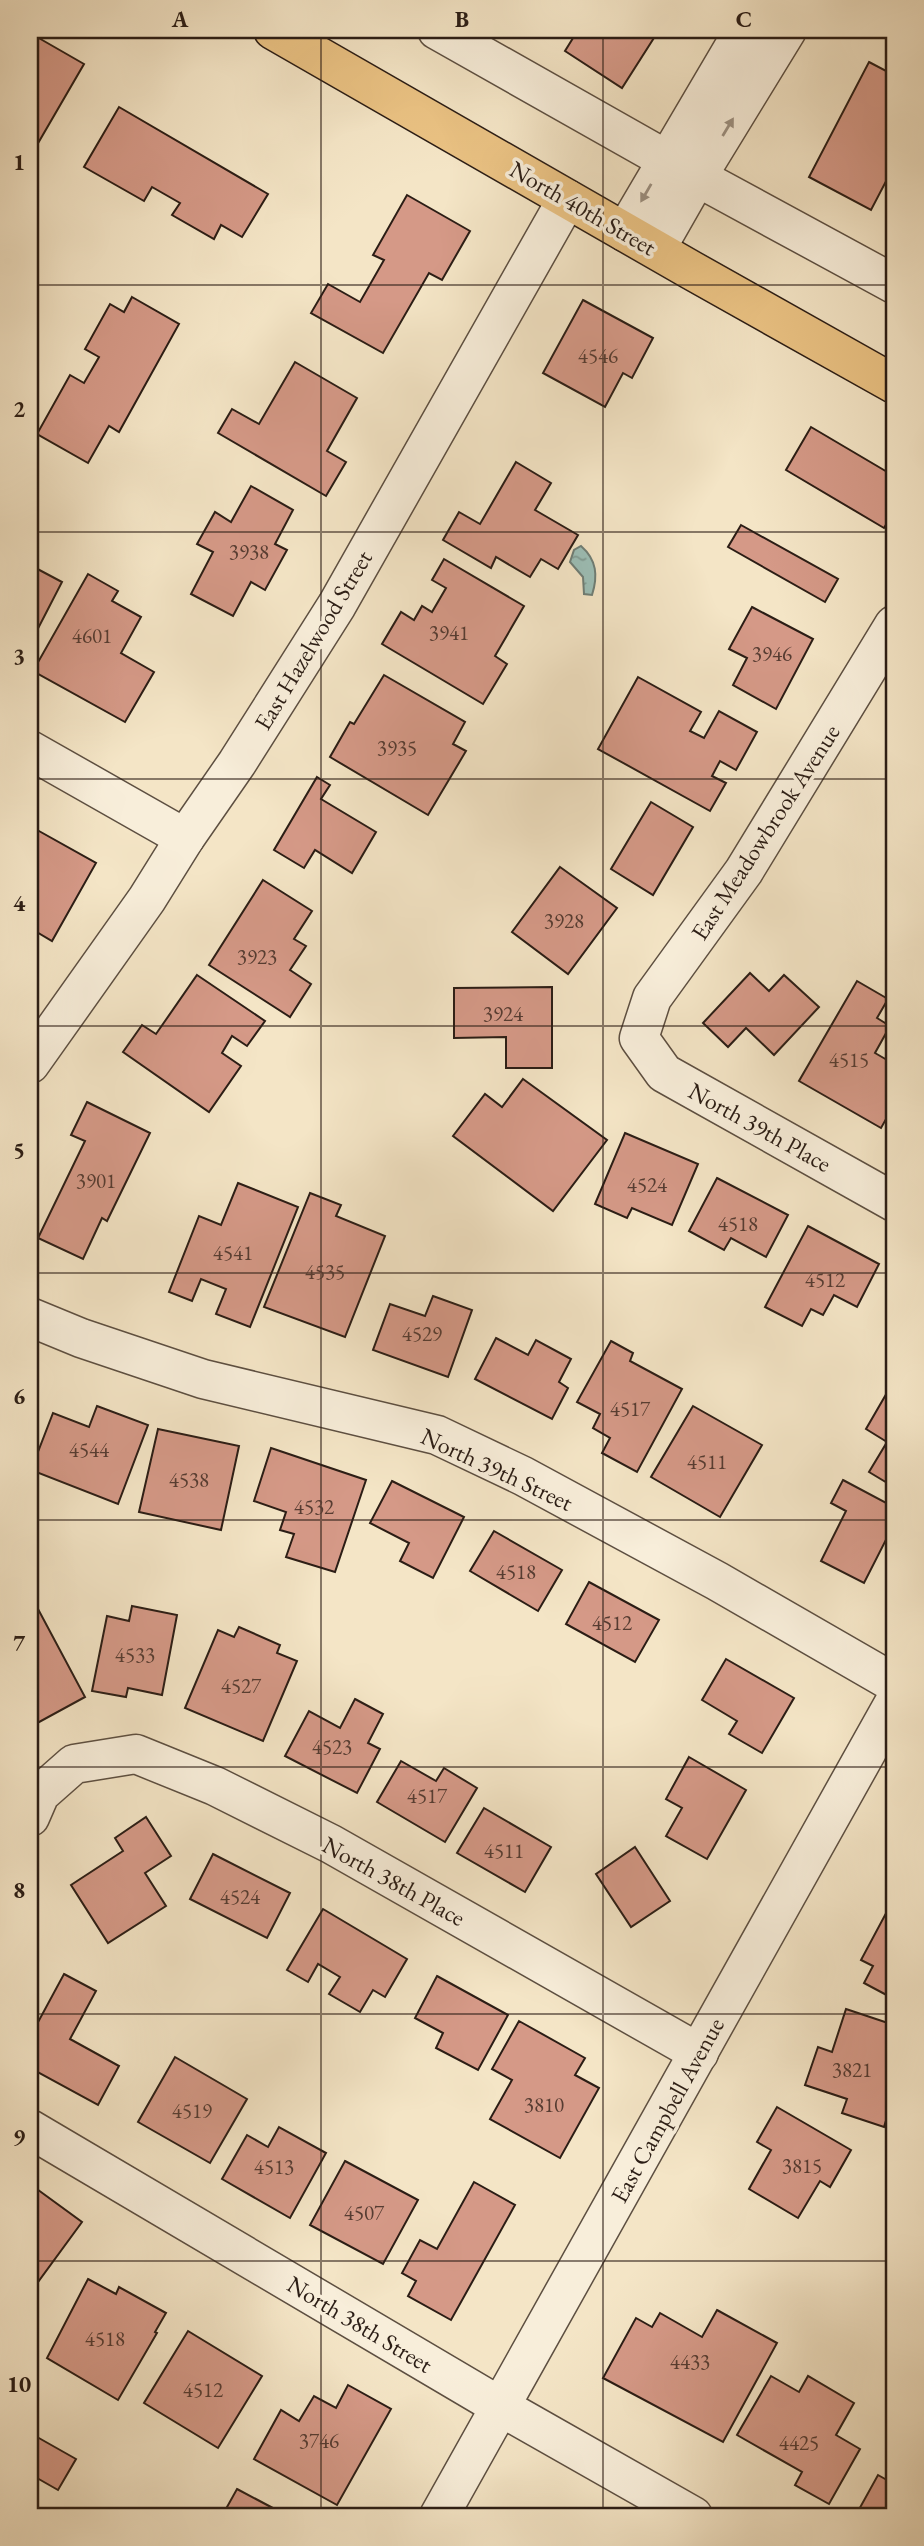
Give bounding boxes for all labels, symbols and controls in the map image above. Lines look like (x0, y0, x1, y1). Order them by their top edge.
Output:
text: A (171, 4, 189, 34)
text: B (455, 4, 469, 34)
text: C (736, 4, 752, 34)
one-way arrow (721, 117, 734, 136)
text: 1 (13, 147, 25, 177)
street label: North 40th Street (504, 154, 662, 263)
one-way arrow (640, 184, 652, 203)
house number: 4546 (578, 342, 618, 369)
text: 2 (13, 394, 25, 424)
house number: 3938 (229, 538, 269, 565)
street label: East Hazelwood Street (247, 544, 379, 736)
house number: 3941 (429, 619, 469, 646)
house number: 4601 (72, 622, 112, 649)
house number: 3946 (752, 640, 792, 667)
text: 3 (13, 641, 25, 671)
street label: East Meadowbrook Avenue (684, 718, 846, 946)
house number: 3935 (377, 734, 417, 761)
text: 4 (13, 888, 26, 918)
house number: 3928 (544, 907, 584, 934)
house number: 3923 (237, 943, 277, 970)
house number: 3924 (483, 1000, 524, 1027)
house number: 4515 (829, 1046, 869, 1073)
street label: North 39th Place (683, 1075, 837, 1179)
text: 5 (13, 1135, 25, 1165)
house number: 3901 (76, 1167, 116, 1194)
house number: 4524 (627, 1171, 668, 1198)
house number: 4518 (718, 1210, 758, 1237)
house number: 4541 (213, 1239, 253, 1266)
house number: 4535 (305, 1258, 345, 1285)
house number: 4512 (805, 1266, 845, 1293)
house number: 4529 (402, 1320, 442, 1347)
text: 6 (13, 1381, 25, 1411)
house number: 4517 (610, 1395, 651, 1422)
street label: North 39th Street (416, 1420, 578, 1518)
house number: 4544 (69, 1436, 110, 1463)
house number: 4511 (687, 1448, 727, 1475)
house number: 4538 (169, 1466, 209, 1493)
house number: 4532 (294, 1493, 334, 1520)
house number: 4518 (496, 1558, 536, 1585)
house number: 4512 (592, 1609, 632, 1636)
text: 7 (13, 1628, 26, 1658)
house number: 4533 (115, 1641, 155, 1668)
house number: 4527 (221, 1672, 262, 1699)
house number: 4523 (312, 1733, 352, 1760)
house number: 4517 (407, 1782, 448, 1809)
street label: North 38th Place (317, 1829, 471, 1933)
house number: 4511 (484, 1837, 524, 1864)
text: 8 (13, 1875, 25, 1905)
house number: 4524 (220, 1883, 261, 1910)
street label: East Campbell Avenue (603, 2012, 731, 2208)
house number: 3821 (832, 2056, 872, 2083)
house number: 3810 (524, 2091, 564, 2118)
house number: 4519 (172, 2097, 212, 2124)
text: 9 (13, 2122, 25, 2152)
house number: 3815 (782, 2152, 822, 2179)
house number: 4513 (254, 2153, 294, 2180)
house number: 4507 (344, 2199, 385, 2226)
street label: North 38th Street (282, 2268, 439, 2380)
house number: 4518 (85, 2325, 125, 2352)
house number: 4433 (670, 2348, 710, 2375)
text: 10 (7, 2369, 31, 2399)
house number: 4512 (183, 2376, 223, 2403)
house number: 3746 (299, 2427, 339, 2454)
house number: 4425 (779, 2429, 819, 2456)

